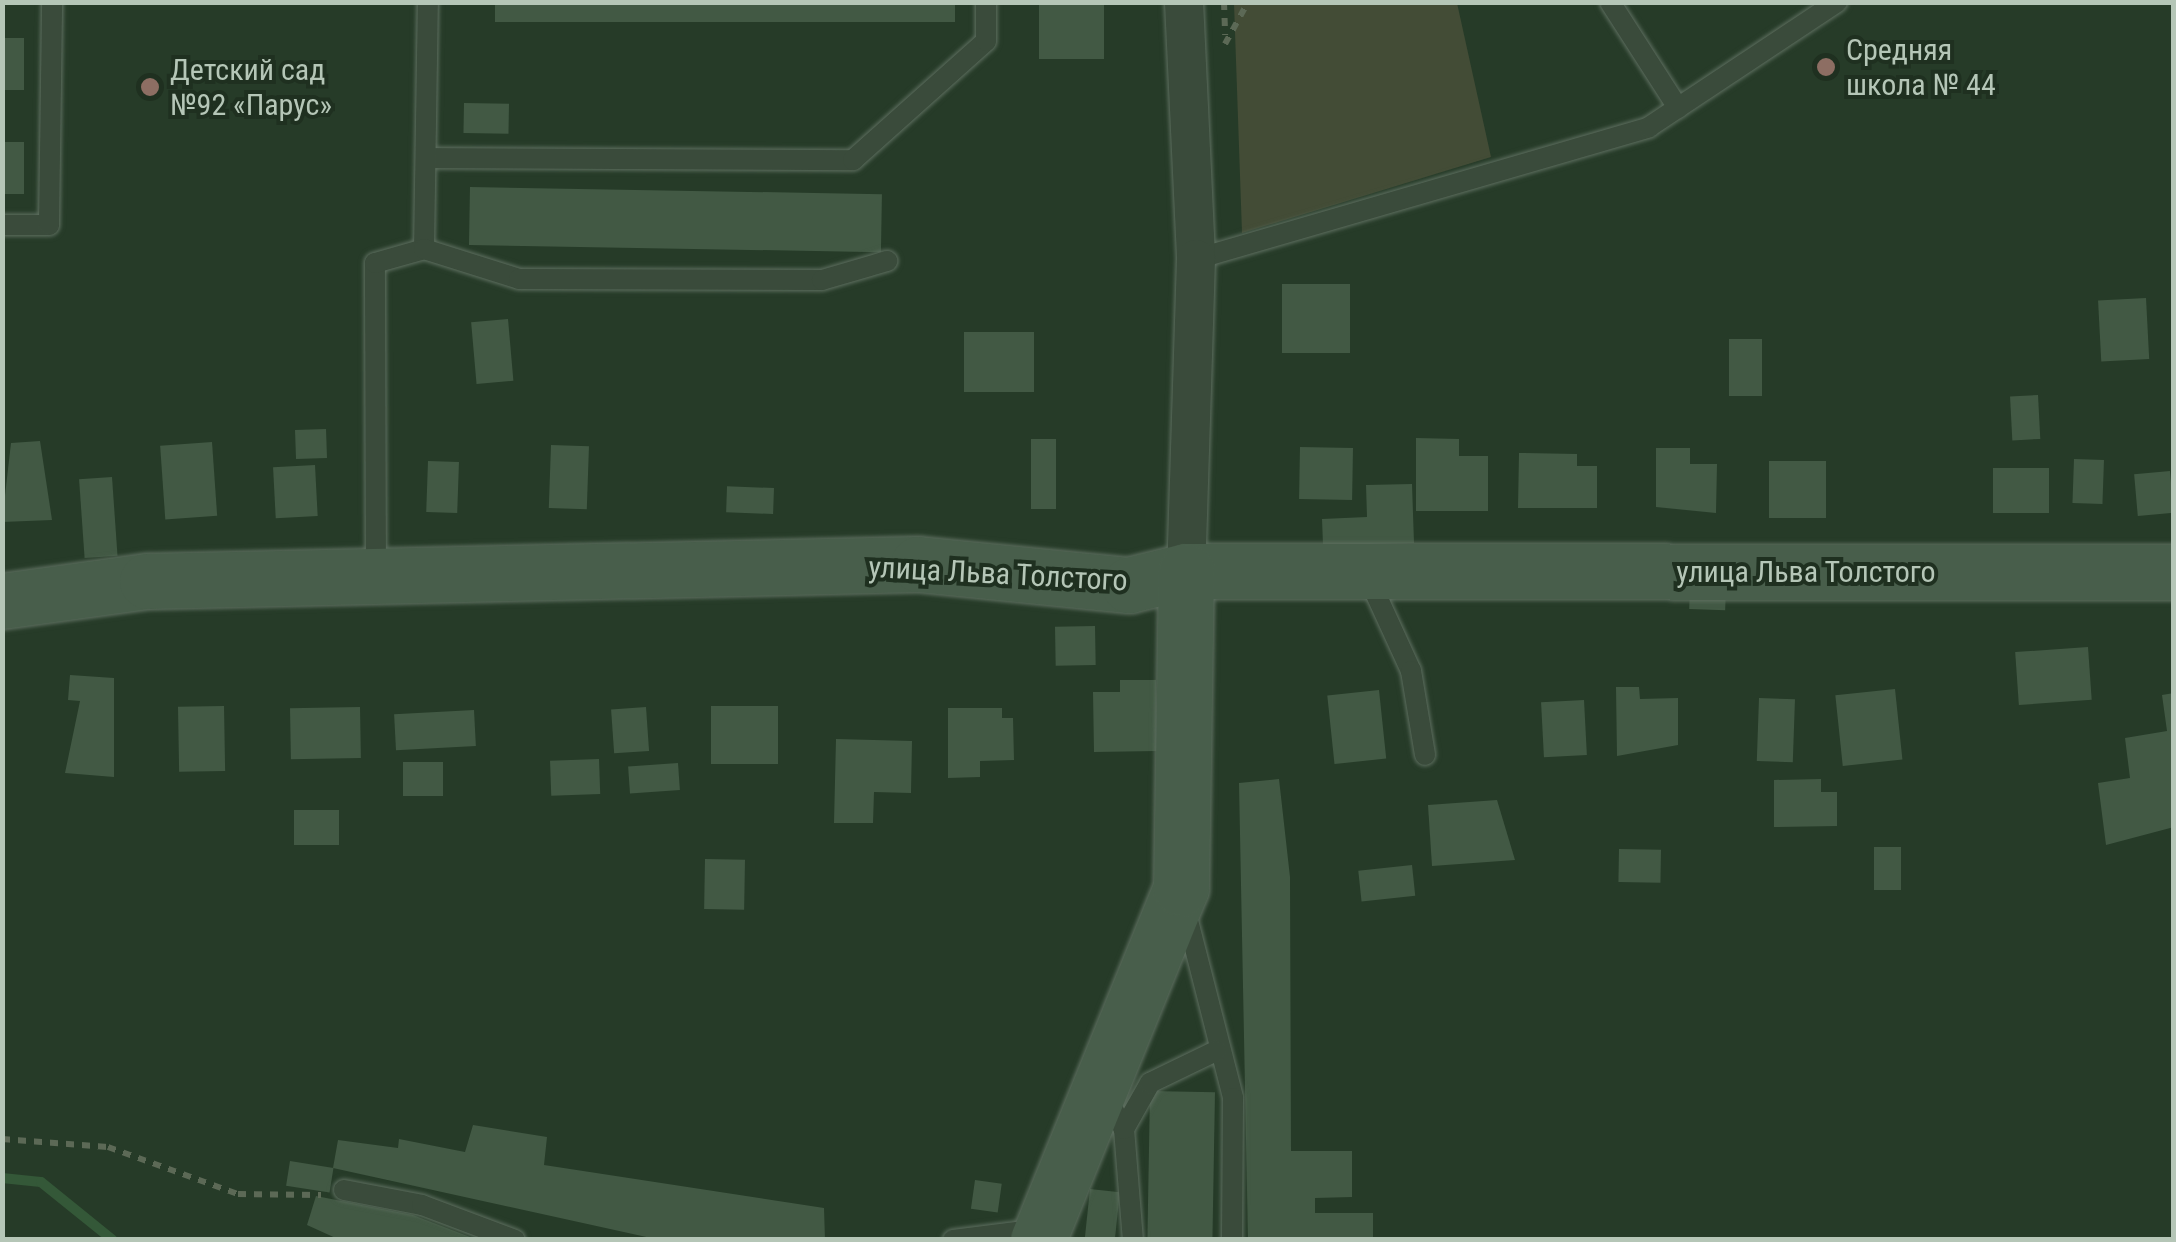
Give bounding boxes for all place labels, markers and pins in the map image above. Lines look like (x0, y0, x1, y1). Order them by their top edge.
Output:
place label: Средняя школа № 44 (1846, 32, 1996, 102)
place label: Детский сад №92 «Парус» (170, 52, 332, 122)
marker: Средняя школа № 44 (1815, 56, 1837, 78)
marker: Детский сад №92 «Парус» (139, 76, 161, 98)

